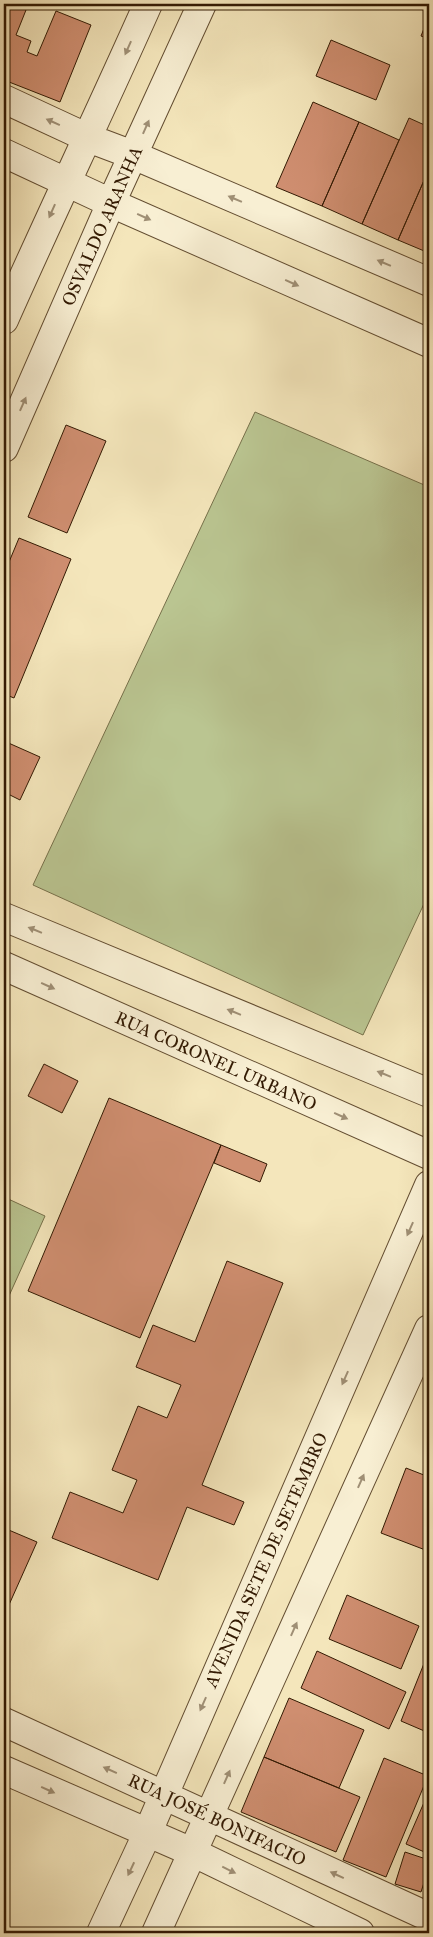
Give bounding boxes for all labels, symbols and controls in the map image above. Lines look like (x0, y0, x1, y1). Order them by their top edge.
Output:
one-way arrow (124, 41, 132, 55)
one-way arrow (46, 117, 60, 125)
one-way arrow (142, 120, 150, 134)
street label: OSVALDO ARANHA (57, 143, 147, 309)
one-way arrow (228, 194, 242, 202)
one-way arrow (48, 204, 56, 218)
one-way arrow (137, 214, 151, 222)
one-way arrow (377, 258, 391, 266)
one-way arrow (285, 279, 299, 287)
one-way arrow (20, 397, 28, 411)
one-way arrow (28, 925, 42, 933)
one-way arrow (41, 982, 55, 990)
street label: RUA CORONEL URBANO (112, 1007, 320, 1115)
one-way arrow (226, 1008, 241, 1016)
one-way arrow (376, 1070, 391, 1078)
one-way arrow (334, 1112, 348, 1120)
one-way arrow (405, 1222, 413, 1236)
one-way arrow (340, 1371, 348, 1385)
street label: AVENIDA SETE DE SETEMBRO (199, 1429, 332, 1692)
one-way arrow (357, 1474, 365, 1488)
one-way arrow (290, 1622, 298, 1636)
one-way arrow (199, 1697, 207, 1711)
one-way arrow (103, 1766, 117, 1774)
street label: RUA JOSÉ BONIFACIO (124, 1767, 310, 1872)
one-way arrow (223, 1770, 231, 1784)
one-way arrow (41, 1786, 55, 1794)
one-way arrow (126, 1862, 134, 1876)
one-way arrow (222, 1866, 236, 1874)
one-way arrow (330, 1871, 344, 1879)

